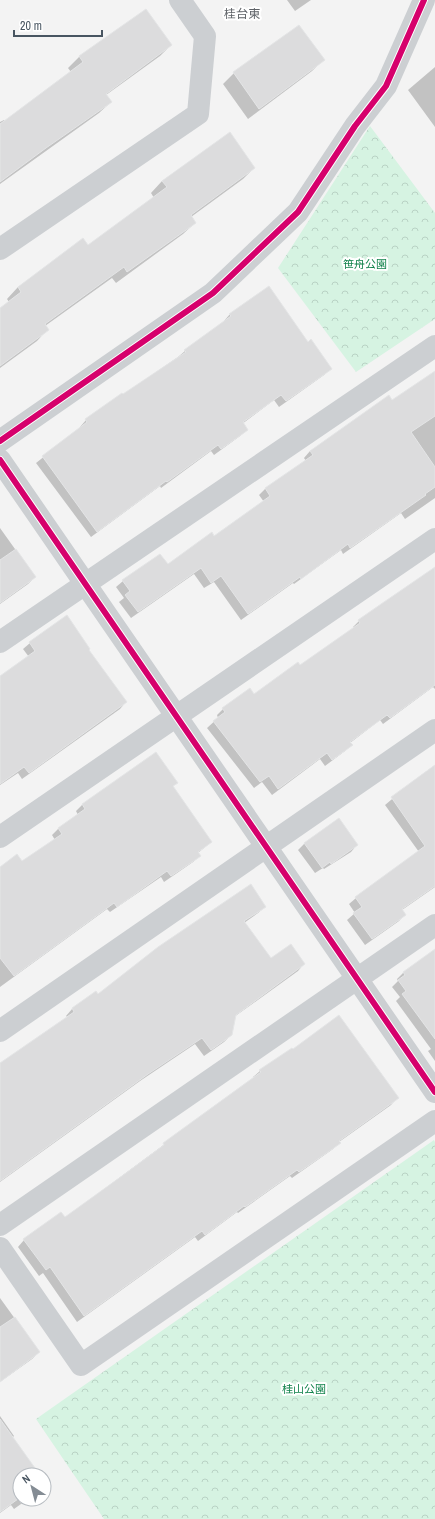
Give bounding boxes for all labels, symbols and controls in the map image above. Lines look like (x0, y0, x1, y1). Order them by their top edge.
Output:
district label: 桂台東 (224, 6, 260, 22)
scale bar (14, 12, 102, 38)
text: 20 m (20, 18, 42, 34)
park label: 笹舟公園 (343, 257, 387, 271)
park label: 桂山公園 (282, 1382, 326, 1396)
north arrow (12, 1467, 52, 1507)
text: N (19, 1471, 33, 1486)

